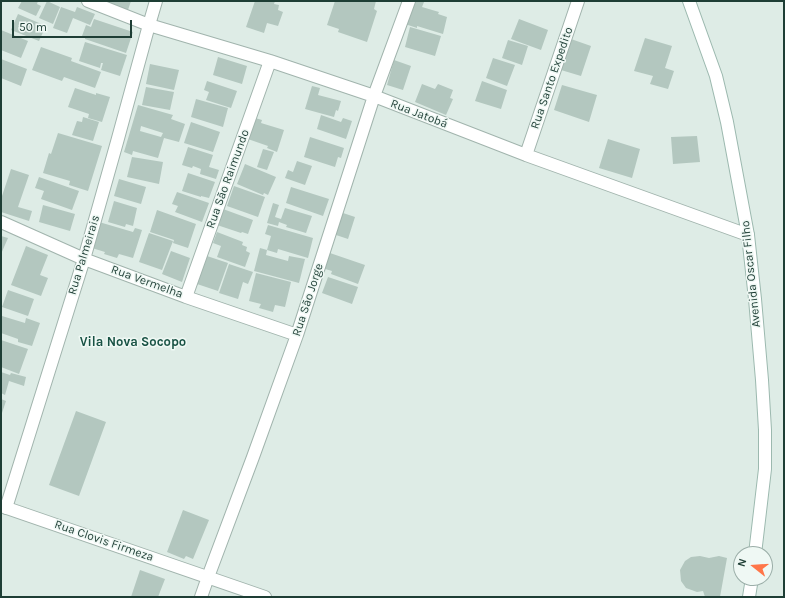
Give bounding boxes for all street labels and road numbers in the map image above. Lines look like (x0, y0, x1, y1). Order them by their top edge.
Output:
street label: Rua Santo Expedito (528, 25, 576, 131)
street label: Rua Jatobá (388, 96, 450, 132)
street label: Rua São Raimundo (203, 128, 253, 230)
street label: Rua Palmeirais (65, 213, 103, 297)
street label: Avenida Oscar Filho (738, 220, 764, 328)
street label: Rua Vermelha (109, 262, 185, 302)
street label: Rua São Jorge (289, 262, 327, 338)
street label: Rua Clovis Firmeza (52, 517, 156, 565)

